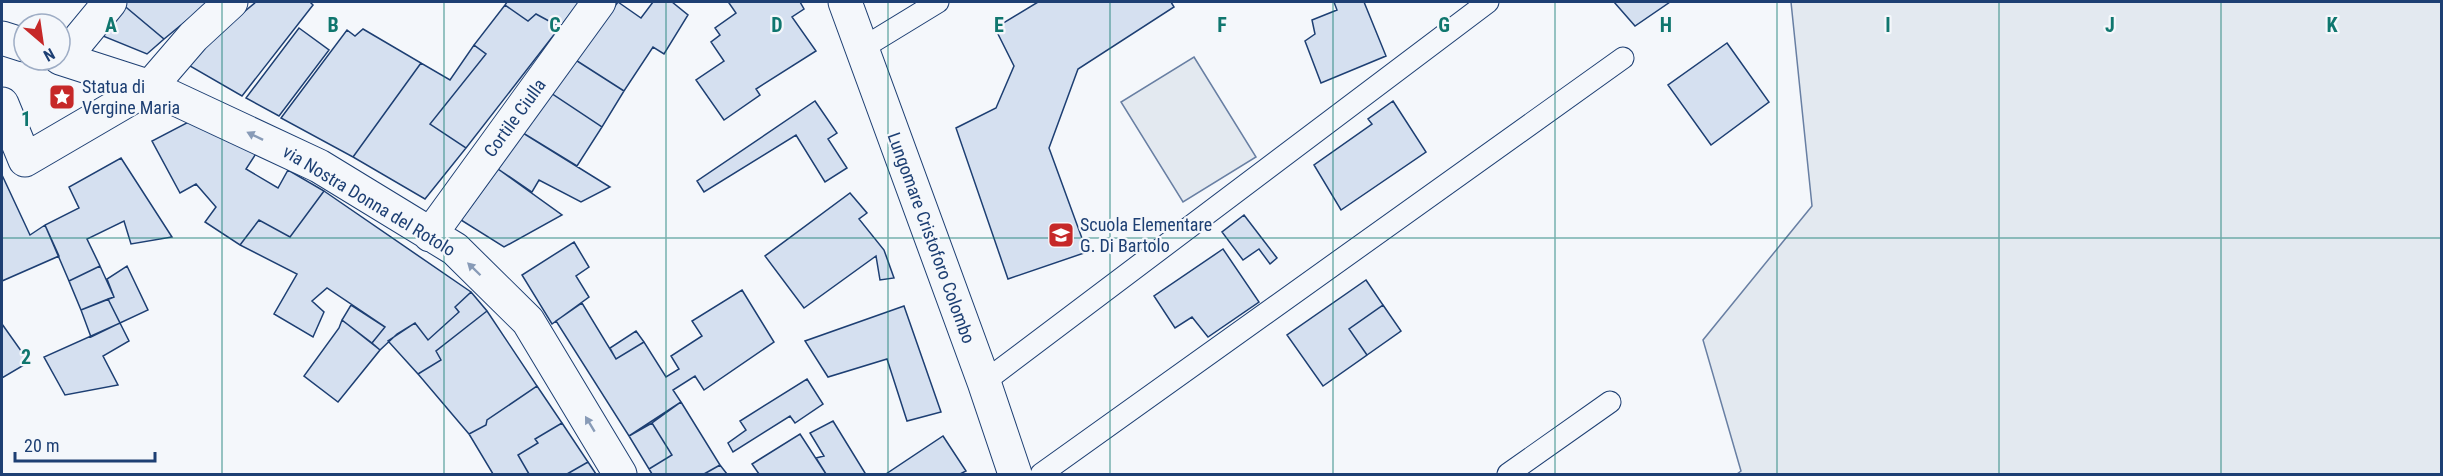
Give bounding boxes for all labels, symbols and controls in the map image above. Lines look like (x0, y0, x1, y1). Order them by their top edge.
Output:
north arrow (12, 12, 72, 72)
text: A (105, 13, 117, 37)
text: B (327, 13, 339, 37)
text: C (549, 13, 561, 37)
text: D (771, 13, 783, 37)
text: E (994, 13, 1004, 37)
text: F (1217, 13, 1227, 37)
text: G (1438, 13, 1450, 37)
text: H (1660, 13, 1672, 37)
text: I (1885, 13, 1891, 37)
text: J (2105, 13, 2115, 37)
text: K (2326, 13, 2338, 37)
text: N (40, 44, 58, 65)
street label: Cortile Ciulla (479, 75, 550, 161)
place label: Statua di Vergine Maria (82, 76, 180, 118)
place icon: Statua di Vergine Maria (47, 82, 77, 112)
text: 1 (21, 107, 31, 131)
street label: Lungomare Cristoforo Colombo (883, 130, 979, 346)
one-way arrow (246, 131, 263, 140)
street label: via Nostra Donna del Rotolo (279, 141, 459, 260)
place label: Scuola Elementare G. Di Bartolo (1080, 214, 1212, 256)
school or university icon: Scuola Elementare G. Di Bartolo (1046, 220, 1076, 250)
one-way arrow (467, 262, 482, 276)
text: 2 (21, 345, 31, 369)
one-way arrow (584, 416, 595, 432)
scale bar (15, 425, 154, 463)
text: 20 m (24, 435, 59, 456)

